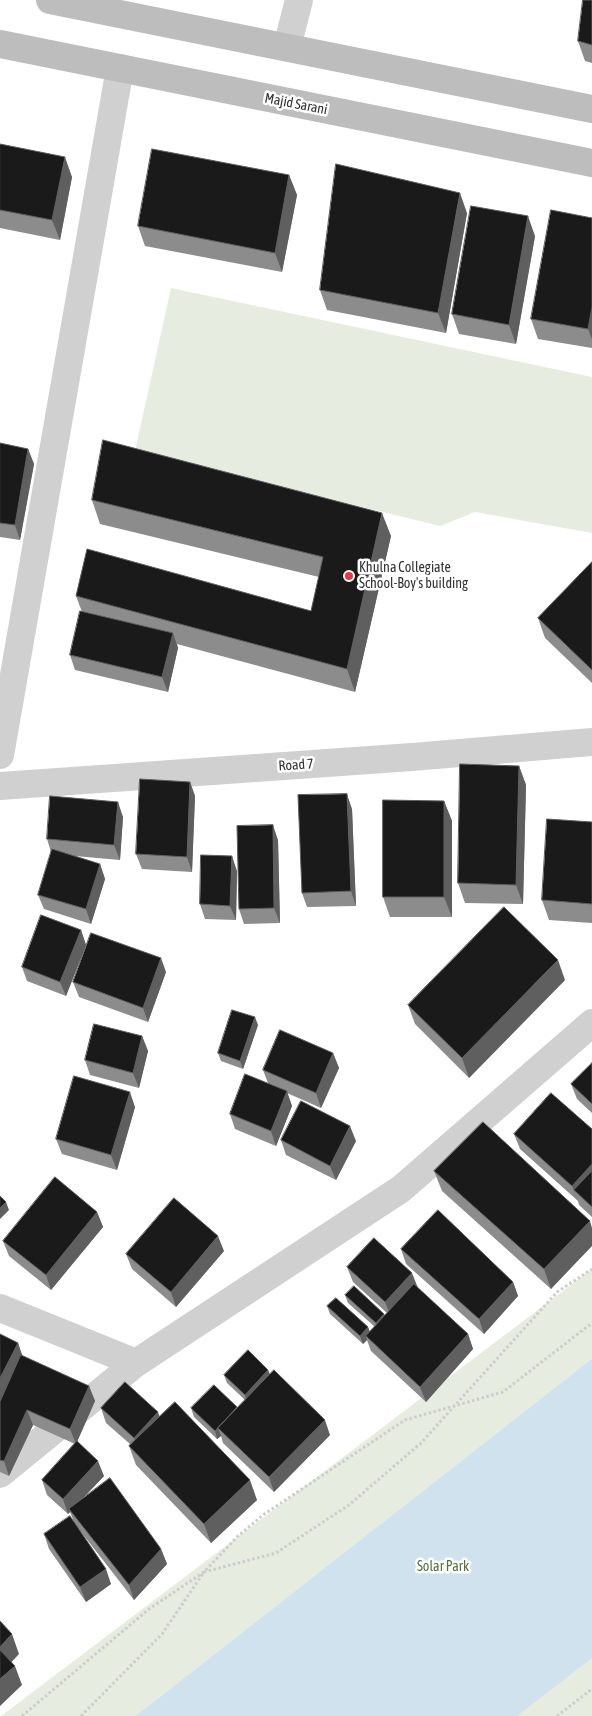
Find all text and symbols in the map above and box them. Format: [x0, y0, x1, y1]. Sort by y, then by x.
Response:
street label: Majid Sarani [263, 90, 329, 118]
place label: Khulna Collegiate School-Boy's building [359, 560, 468, 592]
marker: Khulna Collegiate School-Boy's building [343, 570, 355, 582]
street label: Road 7 [278, 755, 314, 775]
park label: Solar Park [417, 1559, 469, 1575]

